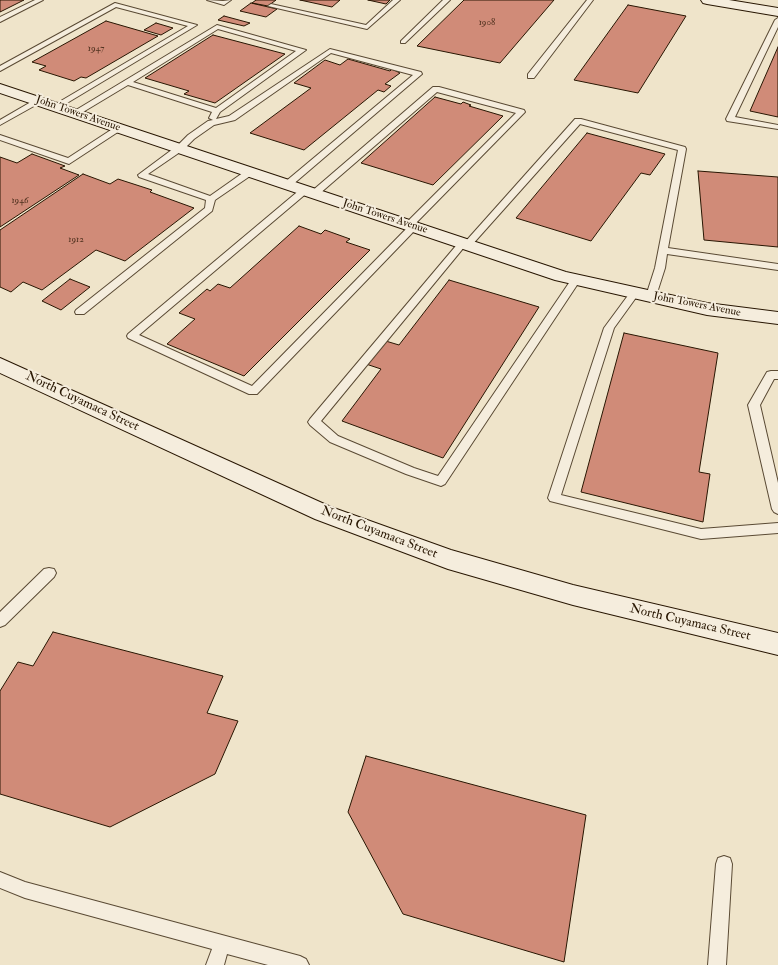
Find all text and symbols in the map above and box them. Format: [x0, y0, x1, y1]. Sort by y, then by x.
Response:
house number: 1908 [479, 18, 495, 28]
house number: 1947 [88, 44, 104, 54]
street label: John Towers Avenue [34, 93, 122, 135]
house number: 1946 [11, 196, 29, 206]
street label: John Towers Avenue [341, 197, 429, 237]
house number: 1912 [68, 235, 84, 245]
street label: John Towers Avenue [652, 290, 742, 320]
street label: North Cuyamaca Street [23, 369, 141, 435]
street label: North Cuyamaca Street [319, 504, 439, 562]
street label: North Cuyamaca Street [628, 602, 752, 644]

